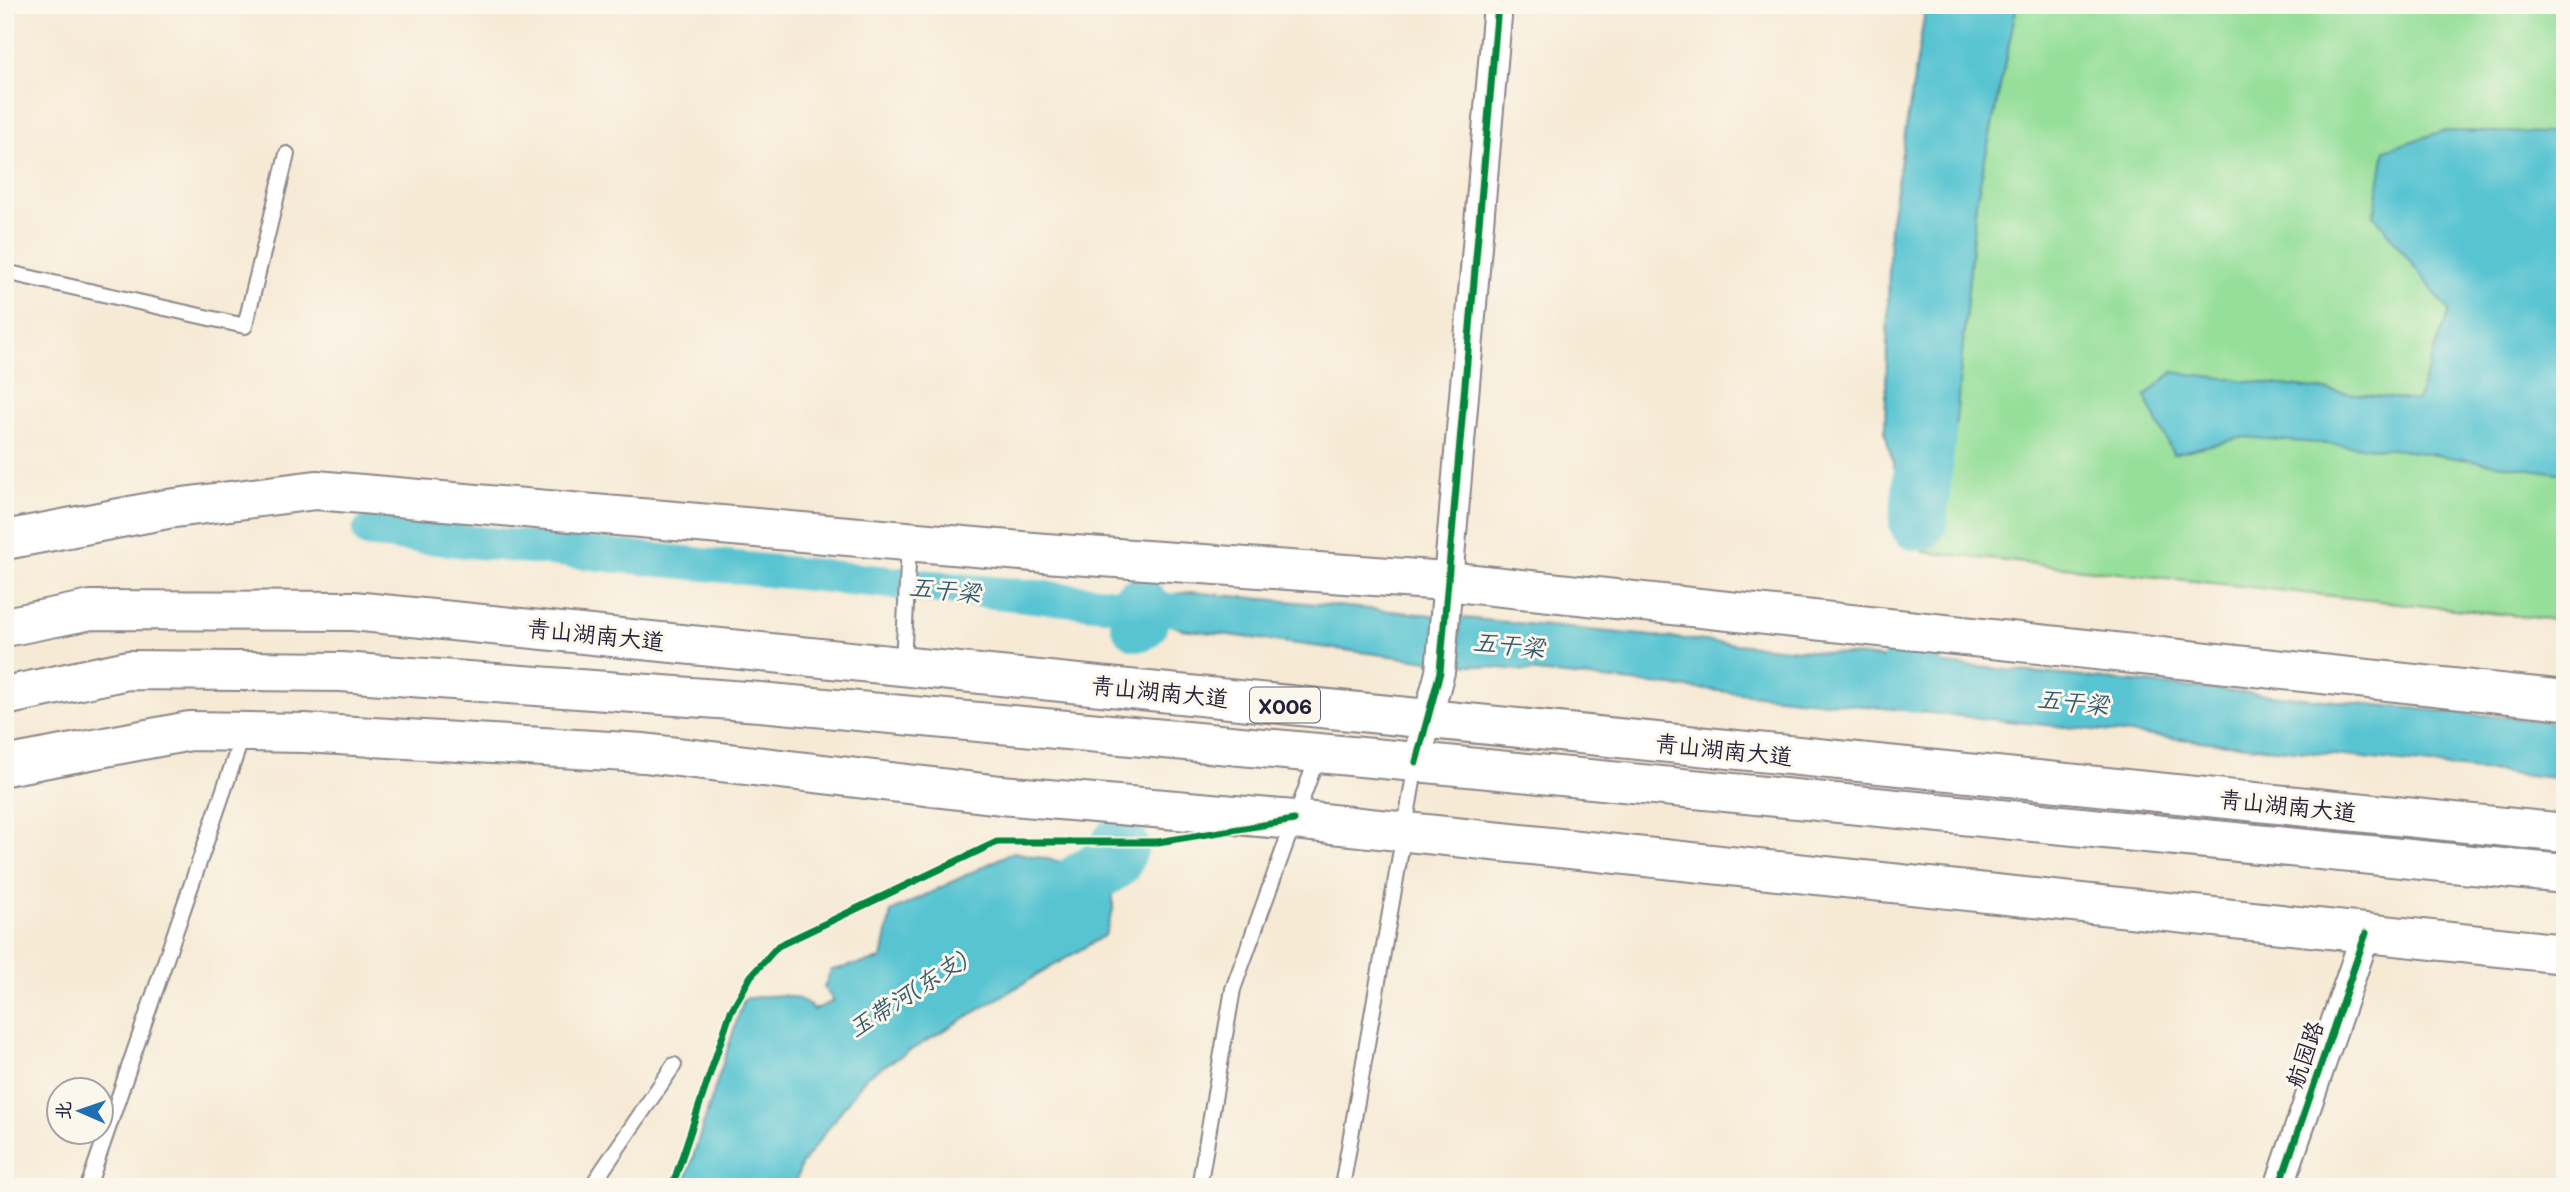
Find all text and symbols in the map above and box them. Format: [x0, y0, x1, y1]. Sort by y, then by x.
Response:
water label: 五干梁 [908, 570, 984, 608]
street label: 青山湖南大道 [526, 612, 666, 656]
water label: 五干梁 [1472, 625, 1548, 663]
street label: 青山湖南大道 [1090, 669, 1230, 713]
water label: 五干梁 [2036, 682, 2112, 720]
road number: X006 [1250, 688, 1320, 722]
street label: 青山湖南大道 [1654, 727, 1794, 771]
street label: 青山湖南大道 [2218, 783, 2358, 827]
water label: 玉带河(东支) [841, 943, 973, 1043]
street label: 航园路 [2279, 1016, 2329, 1092]
north arrow [46, 1076, 116, 1146]
text: 北 [50, 1100, 75, 1120]

